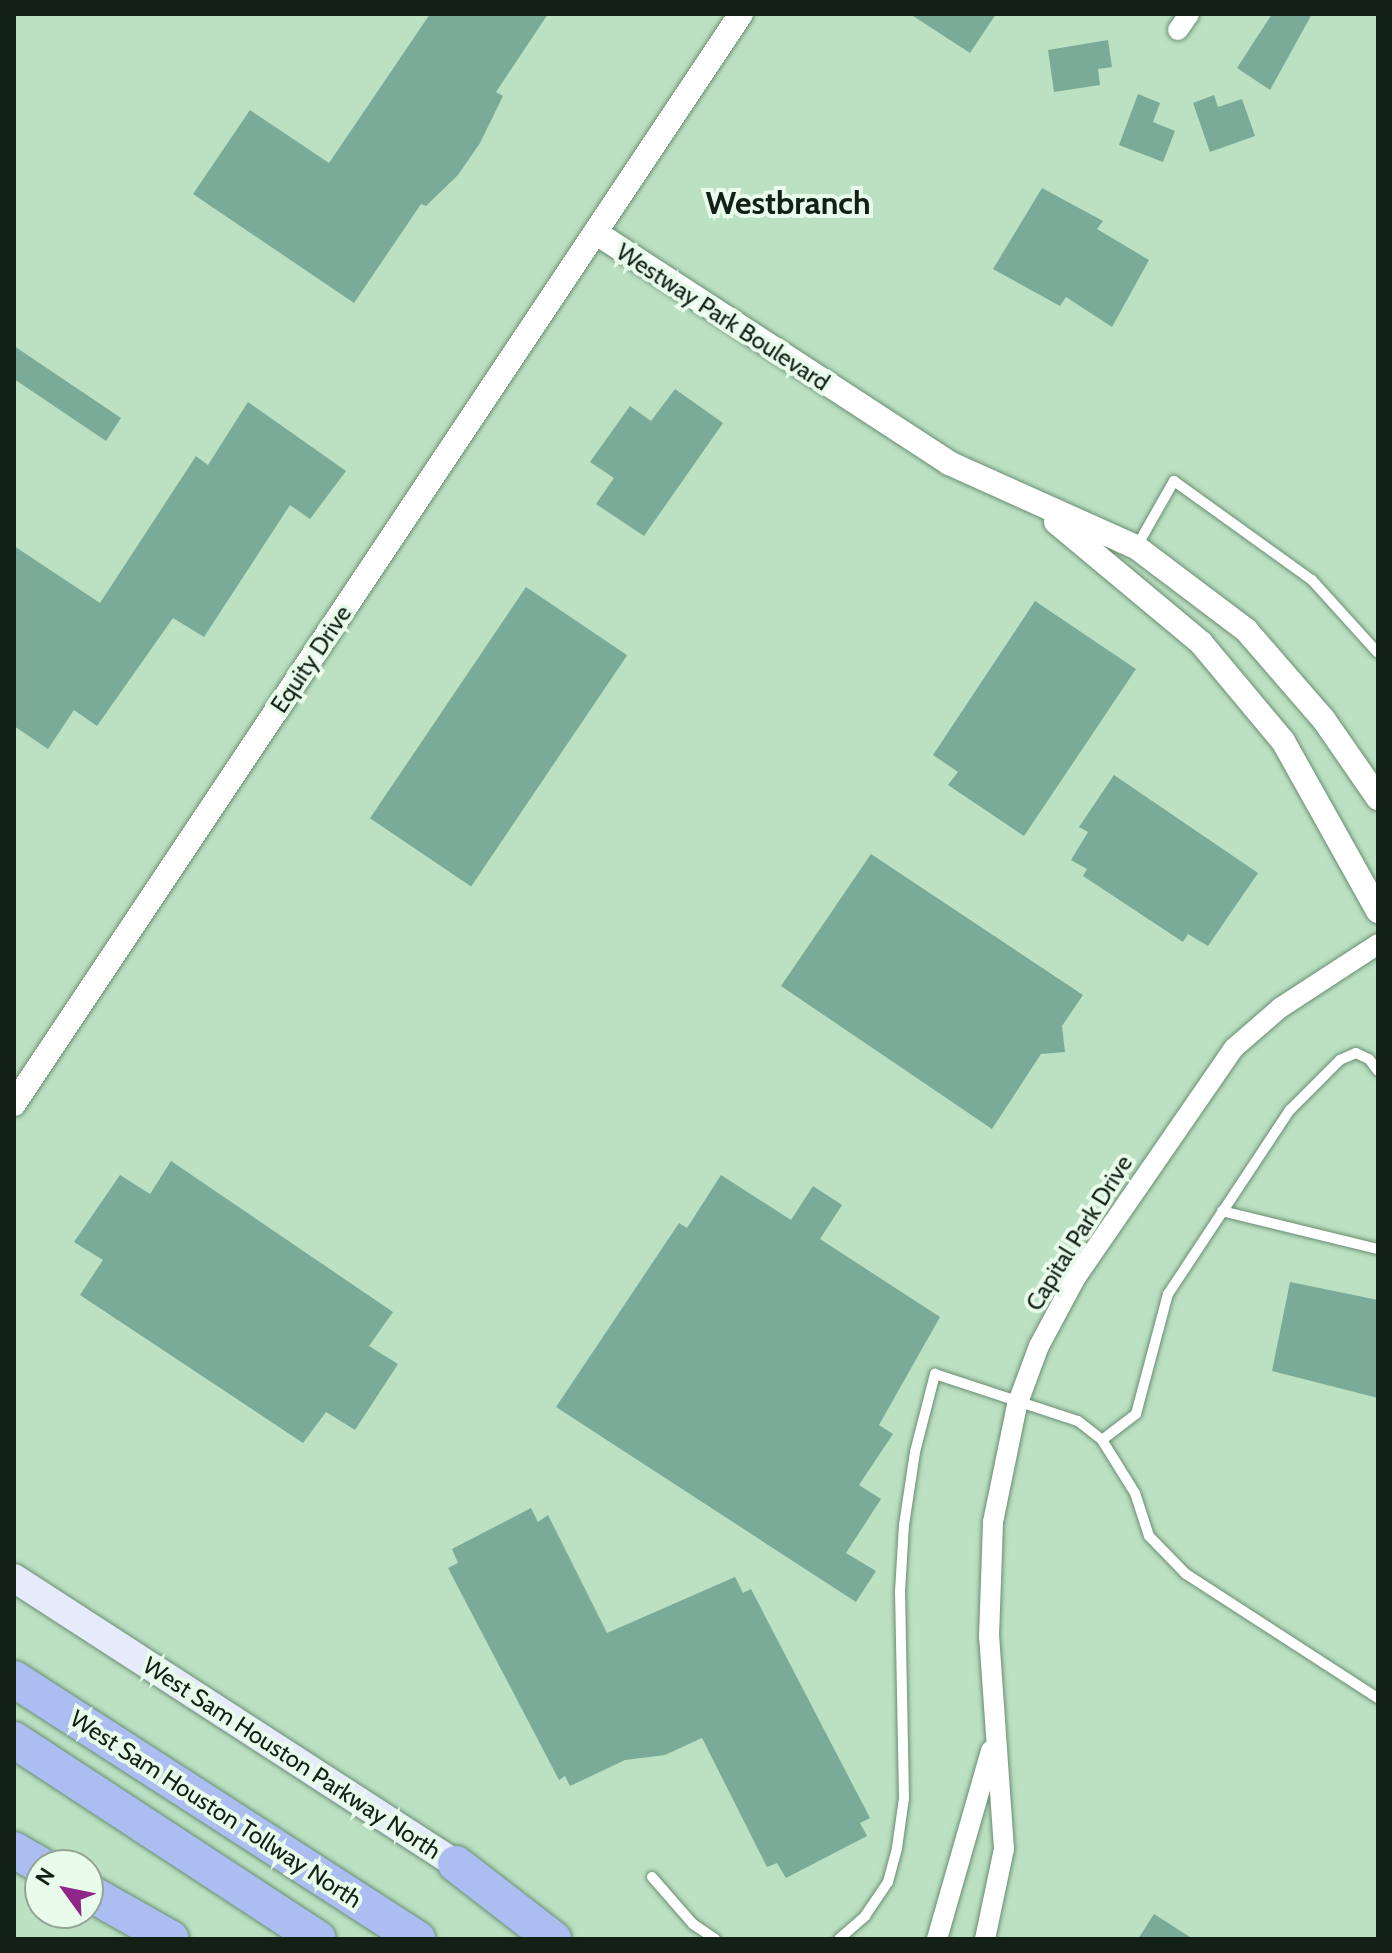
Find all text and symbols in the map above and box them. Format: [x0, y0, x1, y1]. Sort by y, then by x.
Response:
district label: Westbranch [705, 184, 871, 222]
street label: Westway Park Boulevard [611, 237, 835, 397]
street label: Equity Drive [265, 600, 357, 718]
street label: Capital Park Drive [1020, 1150, 1138, 1316]
street label: West Sam Houston Parkway North [138, 1651, 446, 1865]
street label: West Sam Houston Tollway North [65, 1704, 367, 1914]
north arrow [24, 1849, 104, 1929]
text: N [30, 1863, 61, 1891]

